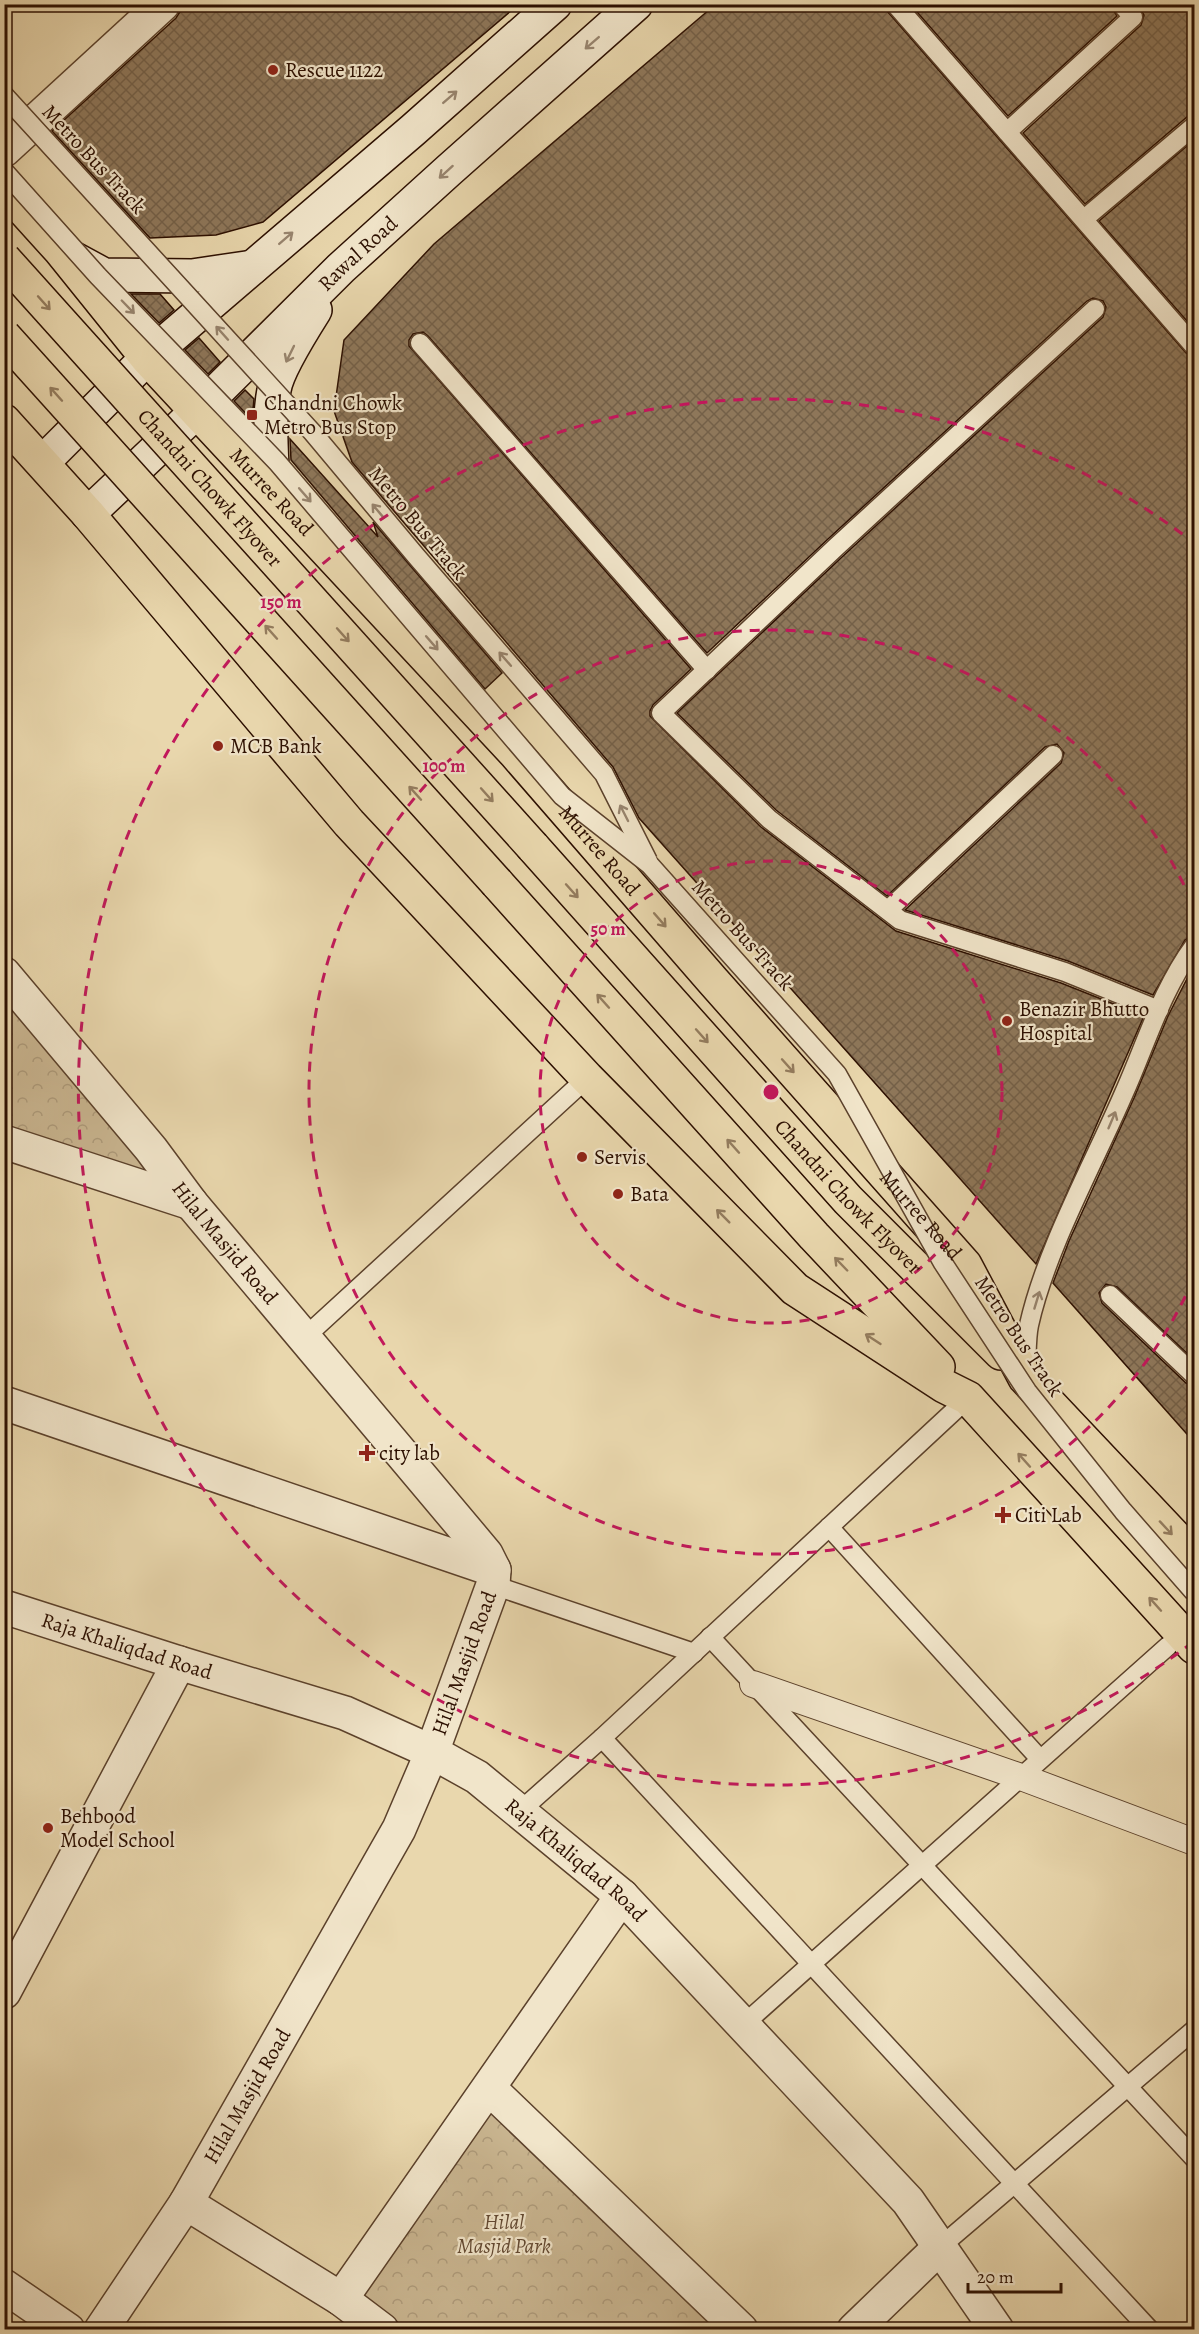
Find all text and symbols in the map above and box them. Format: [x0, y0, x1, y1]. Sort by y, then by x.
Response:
one-way arrow [585, 36, 600, 50]
place label: Rescue 1122 [285, 56, 383, 84]
marker: Rescue 1122 [266, 63, 280, 77]
one-way arrow [442, 90, 457, 104]
street label: Metro Bus Track [36, 98, 153, 220]
one-way arrow [439, 165, 454, 179]
street label: Rawal Road [312, 209, 404, 297]
one-way arrow [278, 231, 293, 245]
one-way arrow [37, 295, 51, 310]
one-way arrow [121, 300, 135, 315]
one-way arrow [215, 326, 229, 341]
one-way arrow [283, 345, 295, 363]
one-way arrow [49, 386, 63, 401]
place label: Chandni Chowk Metro Bus Stop [264, 389, 403, 441]
street label: Chandni Chowk Flyover [131, 403, 289, 573]
marker: Chandni Chowk Metro Bus Stop [245, 408, 259, 422]
street label: Murree Road [223, 441, 320, 543]
street label: Metro Bus Track [362, 460, 474, 586]
one-way arrow [298, 487, 312, 502]
one-way arrow [372, 503, 385, 519]
text: 150 m [260, 590, 302, 614]
one-way arrow [264, 625, 278, 640]
one-way arrow [336, 627, 350, 642]
one-way arrow [425, 635, 439, 650]
one-way arrow [498, 652, 512, 667]
place label: MCB Bank [230, 732, 322, 760]
marker: MCB Bank [211, 739, 225, 753]
text: 100 m [423, 754, 465, 778]
one-way arrow [408, 785, 422, 800]
one-way arrow [480, 788, 494, 803]
street label: Murree Road [552, 799, 647, 902]
one-way arrow [617, 804, 629, 822]
street label: Metro Bus Track [686, 873, 801, 997]
one-way arrow [565, 883, 579, 898]
one-way arrow [653, 912, 666, 928]
text: 50 m [591, 917, 625, 941]
one-way arrow [596, 994, 610, 1009]
place label: Benazir Bhutto Hospital [1019, 995, 1149, 1047]
marker: Benazir Bhutto Hospital [1000, 1014, 1014, 1028]
one-way arrow [695, 1028, 709, 1043]
one-way arrow [781, 1058, 795, 1073]
centre of rings [761, 1082, 781, 1102]
one-way arrow [1107, 1112, 1119, 1130]
street label: Chandni Chowk Flyover [768, 1113, 929, 1281]
one-way arrow [726, 1139, 740, 1154]
place label: Servis [594, 1143, 646, 1171]
marker: Servis [575, 1150, 589, 1164]
street label: Murree Road [873, 1164, 969, 1267]
street label: Hilal Masjid Road [166, 1176, 285, 1311]
place label: Bata [630, 1180, 669, 1208]
marker: Bata [611, 1187, 625, 1201]
one-way arrow [716, 1209, 731, 1224]
one-way arrow [834, 1257, 849, 1272]
street label: Metro Bus Track [968, 1270, 1070, 1403]
one-way arrow [1032, 1291, 1043, 1310]
one-way arrow [865, 1333, 882, 1345]
place label: city lab [379, 1439, 440, 1467]
marker: city lab [360, 1446, 374, 1460]
one-way arrow [1017, 1452, 1031, 1467]
place label: Citi Lab [1015, 1501, 1082, 1529]
marker: Citi Lab [996, 1508, 1010, 1522]
one-way arrow [1159, 1520, 1174, 1535]
street label: Hilal Masjid Road [425, 1586, 503, 1739]
one-way arrow [1148, 1597, 1162, 1612]
street label: Raja Khaliqdad Road [38, 1606, 216, 1686]
street label: Raja Khaliqdad Road [499, 1792, 654, 1928]
place label: Behbood Model School [60, 1802, 175, 1854]
marker: Behbood Model School [41, 1821, 55, 1835]
street label: Hilal Masjid Road [197, 2023, 297, 2169]
park label: Hilal Masjid Park [457, 2208, 551, 2260]
scale bar [968, 2256, 1061, 2294]
text: 20 m [977, 2265, 1014, 2289]

